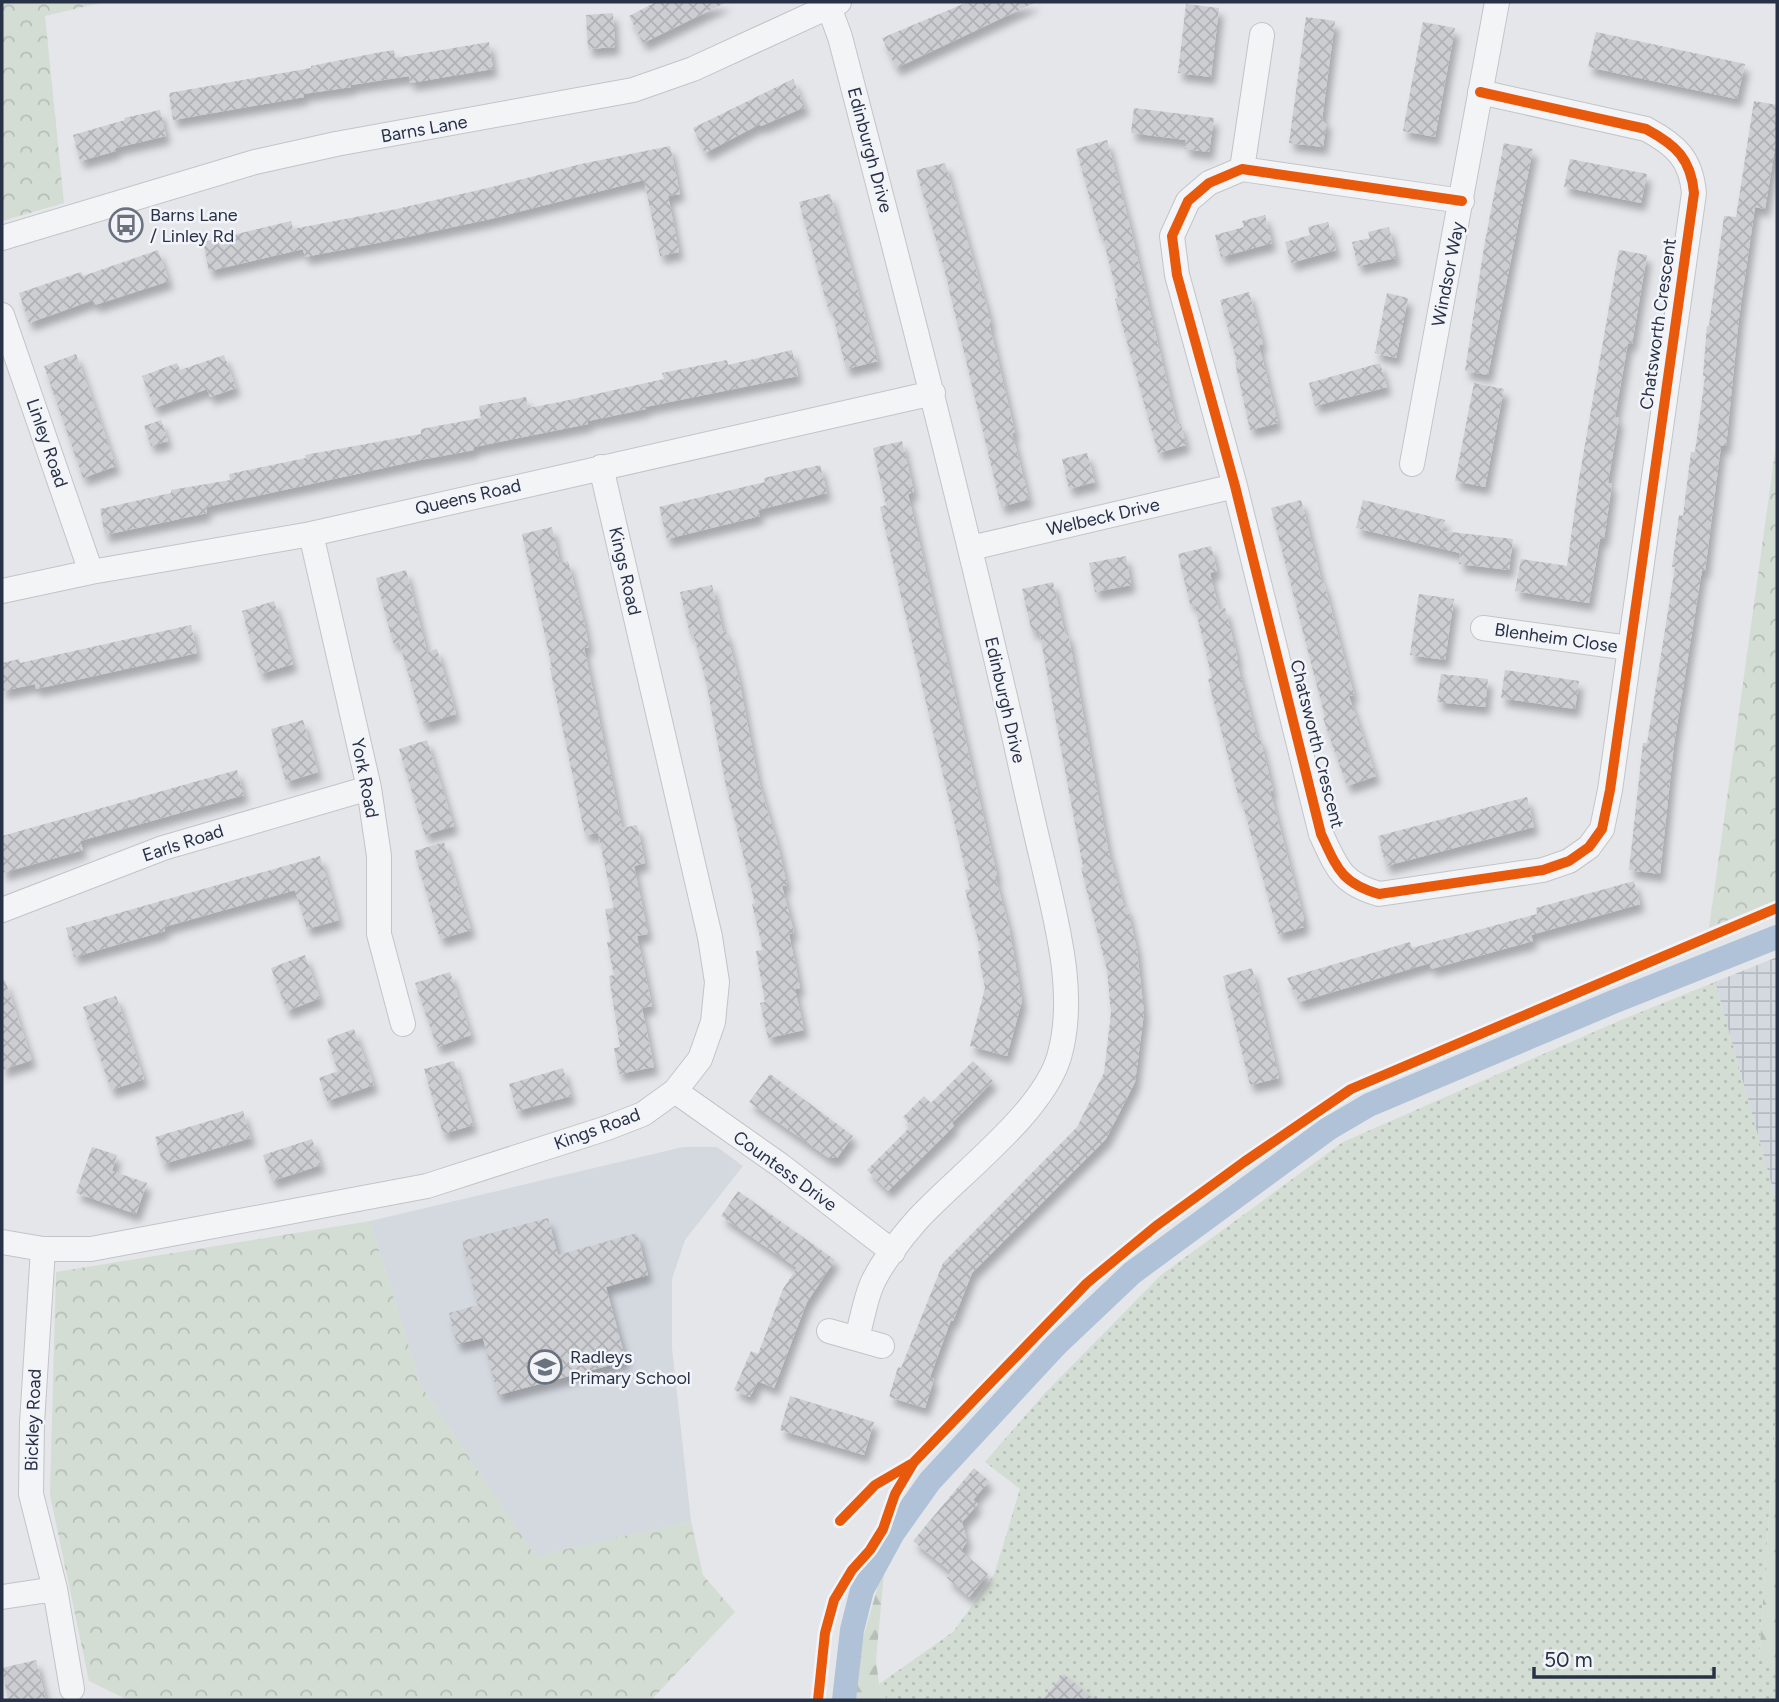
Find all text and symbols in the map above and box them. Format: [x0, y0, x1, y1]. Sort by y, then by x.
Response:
street label: Edinburgh Drive [843, 85, 897, 215]
street label: Barns Lane [379, 111, 469, 147]
place label: Barns Lane / Linley Rd [150, 204, 238, 247]
bus stop icon: Barns Lane / Linley Rd [107, 206, 145, 244]
street label: Windsor Way [1427, 219, 1469, 328]
street label: Chatsworth Crescent [1635, 237, 1681, 411]
street label: Linley Road [22, 396, 72, 490]
street label: Queens Road [413, 474, 523, 520]
street label: Welbeck Drive [1044, 493, 1162, 541]
street label: Kings Road [604, 525, 646, 617]
street label: Blenheim Close [1493, 618, 1619, 658]
street label: Edinburgh Drive [980, 635, 1030, 765]
street label: Chatsworth Crescent [1285, 657, 1349, 831]
street label: York Road [346, 736, 384, 820]
street label: Earls Road [140, 820, 226, 866]
street label: Kings Road [551, 1103, 643, 1155]
street label: Countess Drive [729, 1126, 841, 1216]
place label: Radleys Primary School [570, 1346, 691, 1389]
school or university icon: Radleys Primary School [526, 1348, 564, 1386]
street label: Bickley Road [20, 1368, 46, 1472]
scale bar [1534, 1636, 1714, 1680]
text: 50 m [1544, 1647, 1593, 1672]

